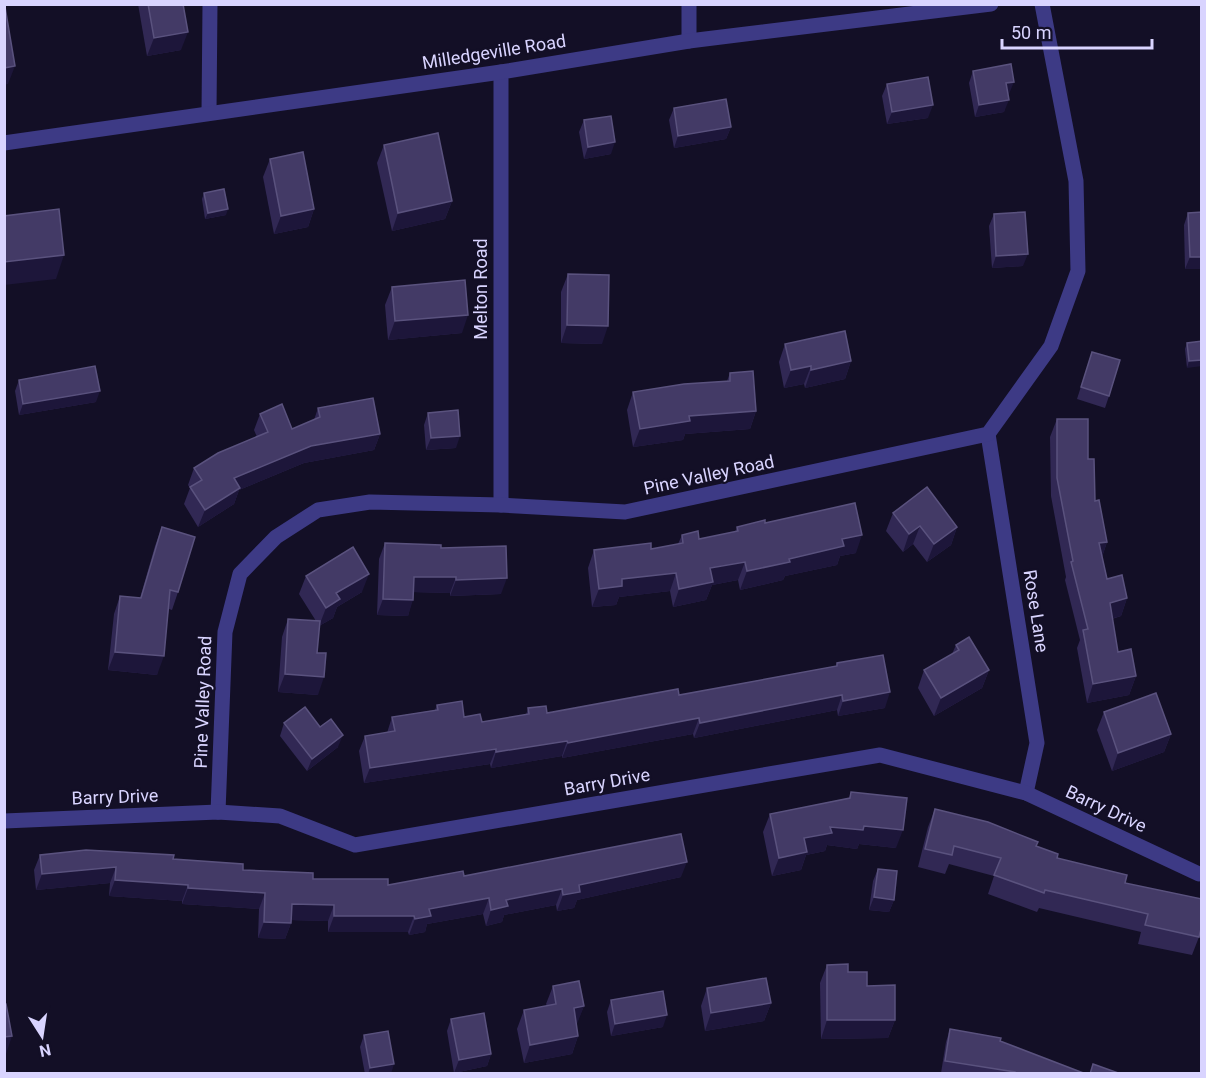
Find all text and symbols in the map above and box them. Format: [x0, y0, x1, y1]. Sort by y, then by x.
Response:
scale bar [1002, 12, 1152, 50]
text: 50 m [1011, 22, 1051, 43]
street label: Milledgeville Road [421, 30, 567, 73]
street label: Melton Road [470, 238, 491, 340]
street label: Pine Valley Road [642, 450, 776, 499]
street label: Rose Lane [1020, 568, 1053, 654]
street label: Pine Valley Road [190, 635, 215, 769]
street label: Barry Drive [562, 764, 651, 799]
street label: Barry Drive [1062, 781, 1150, 836]
street label: Barry Drive [71, 784, 159, 809]
north arrow [12, 1006, 72, 1066]
text: N [38, 1040, 53, 1061]

